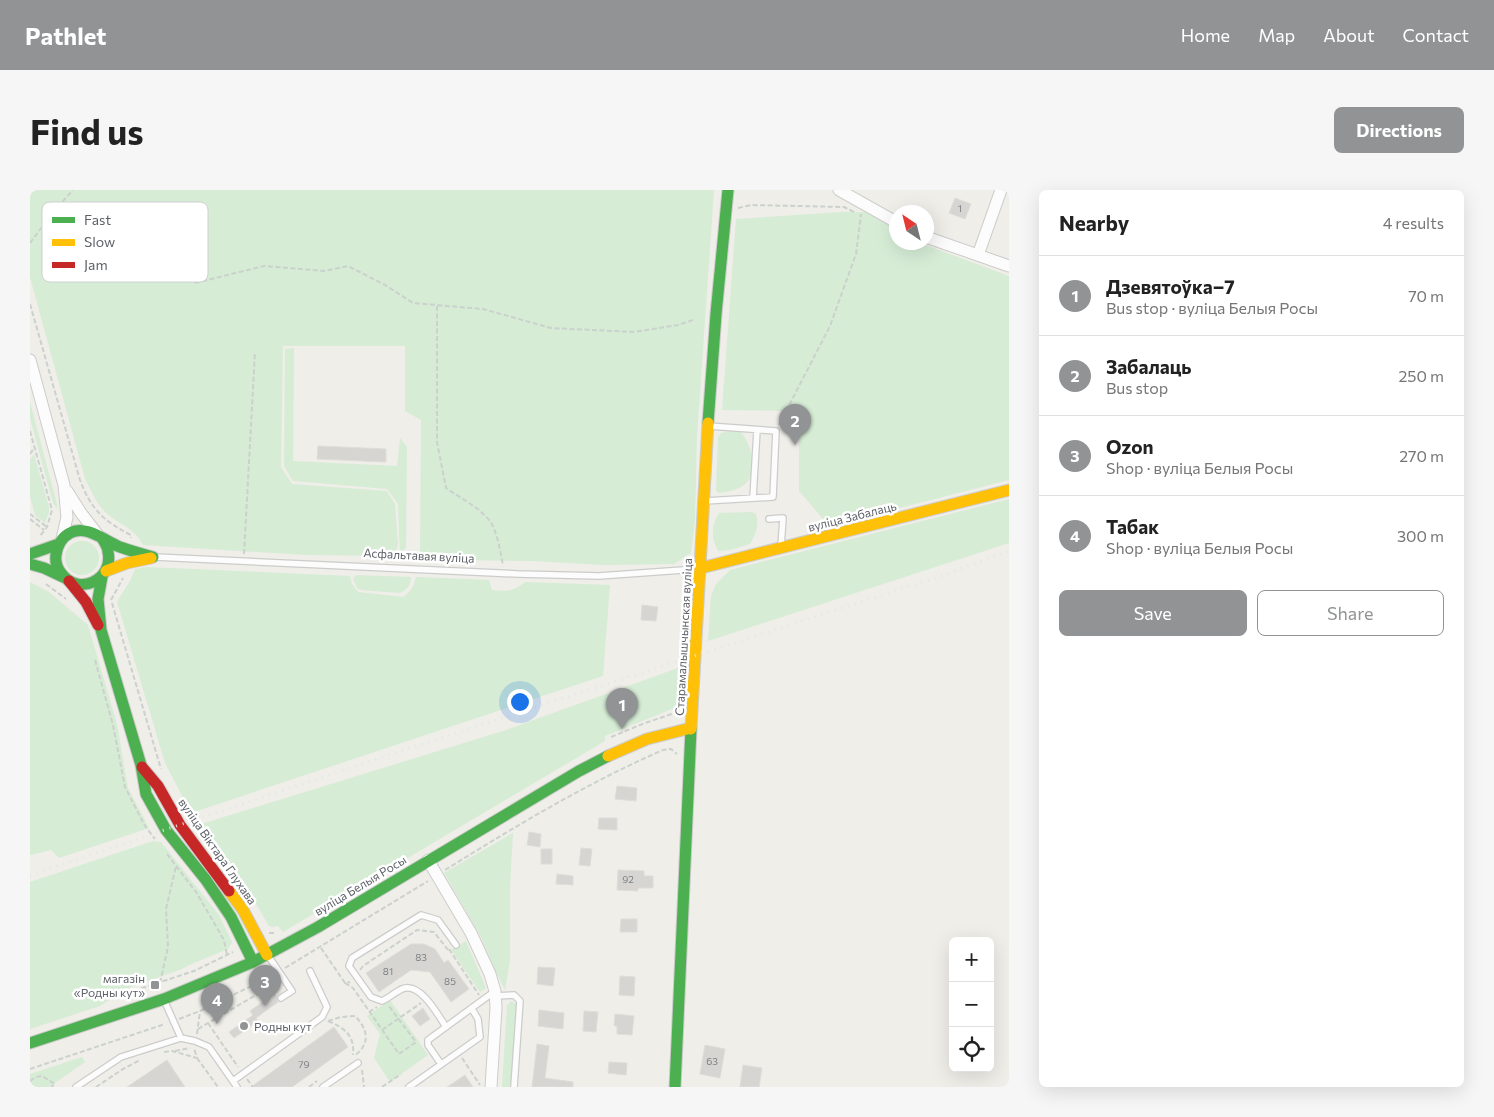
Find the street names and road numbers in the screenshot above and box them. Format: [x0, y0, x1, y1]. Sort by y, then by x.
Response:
street label: вуліца Забалаць [806, 498, 898, 534]
street label: Асфальтавая вуліца [363, 545, 475, 565]
street label: Старамалышчынская вуліца [672, 558, 694, 716]
street label: вуліца Віктара Глухава [176, 795, 260, 907]
street label: вуліца Белыя Росы [311, 852, 409, 918]

